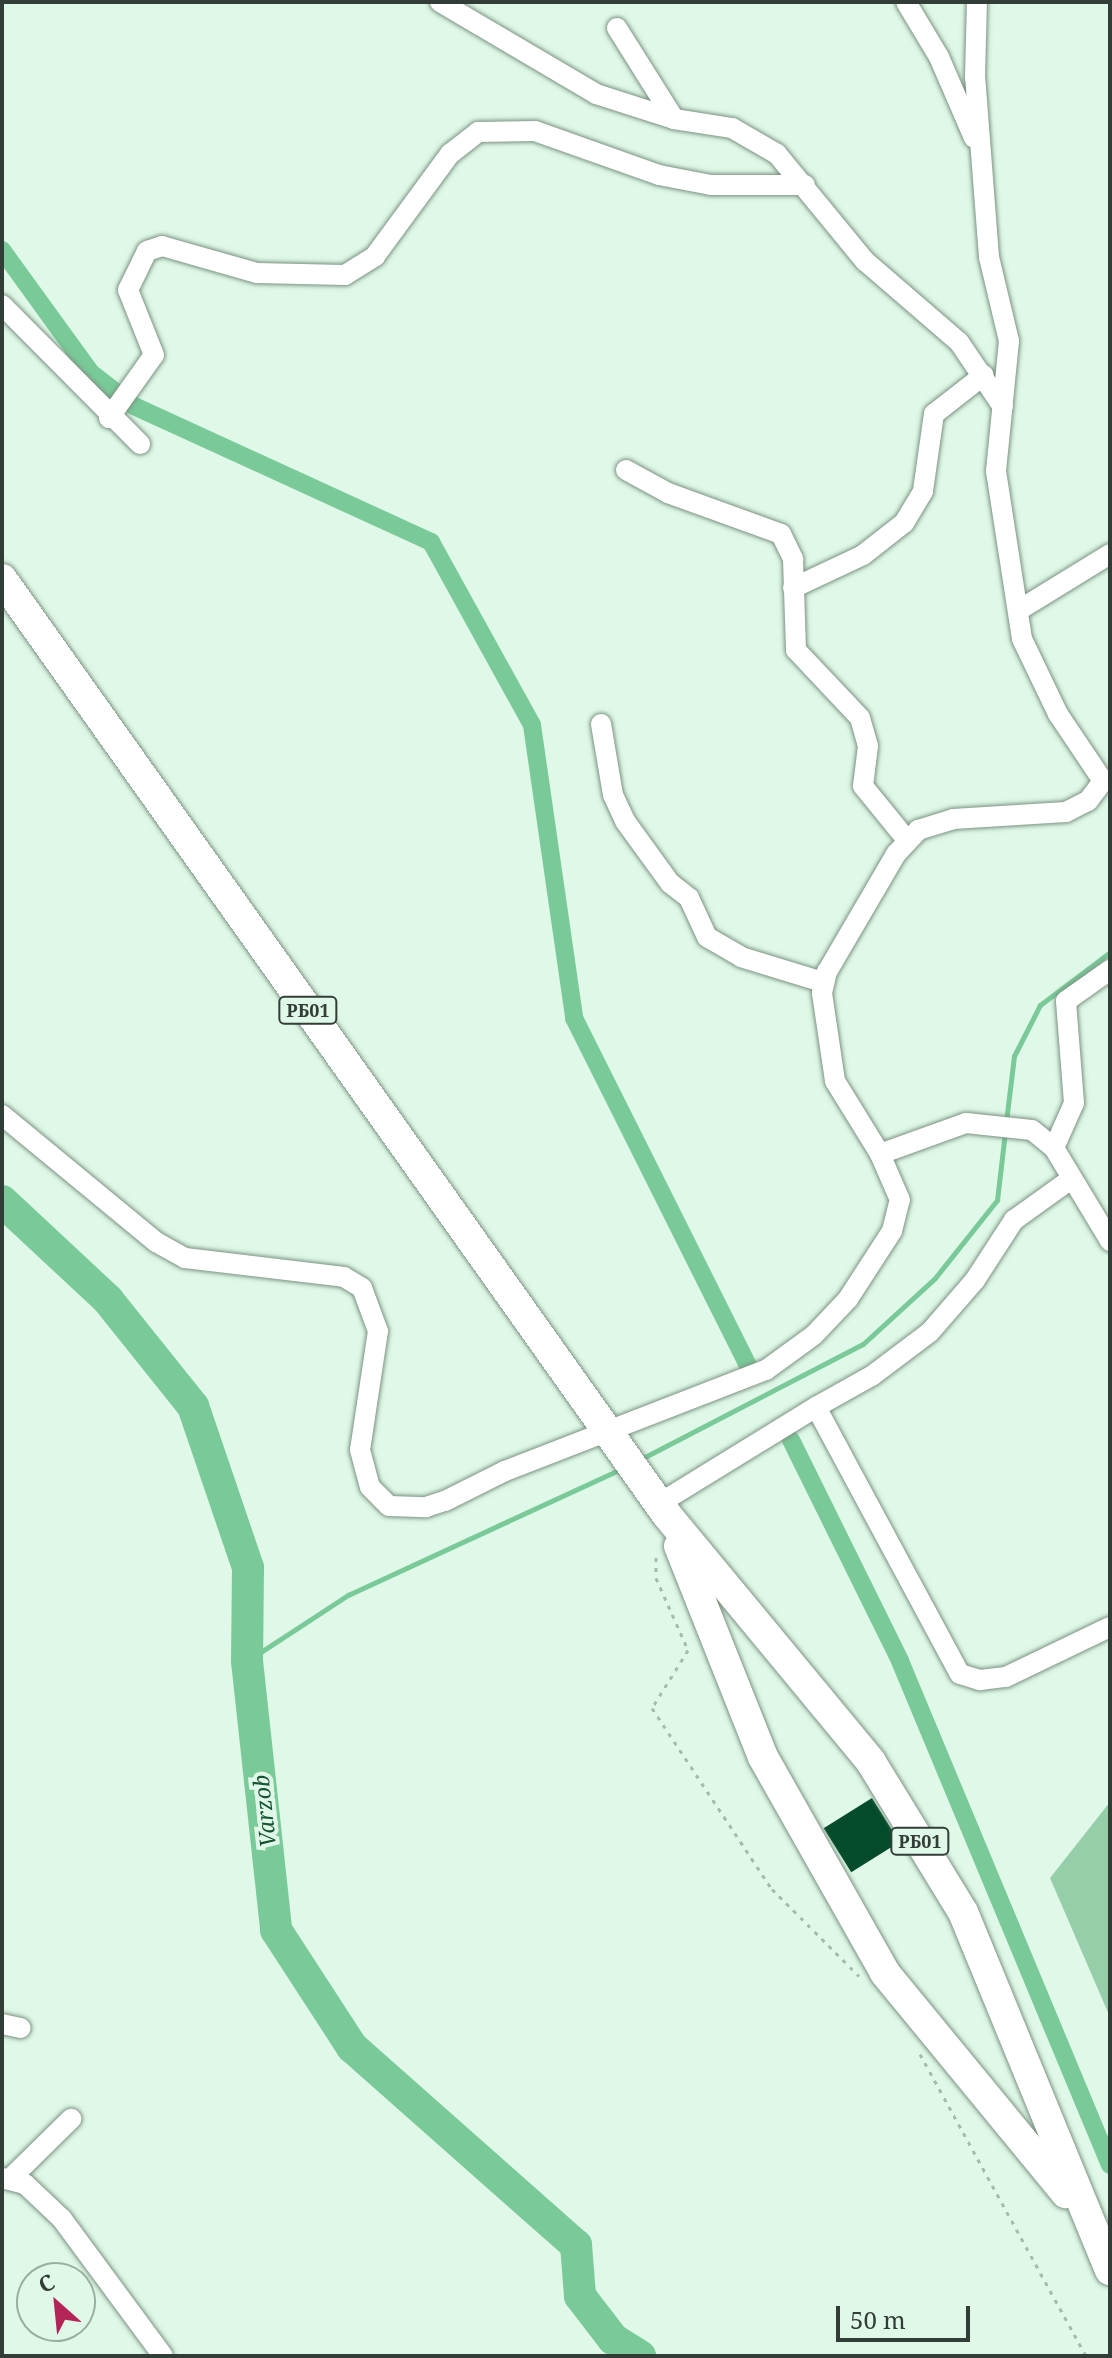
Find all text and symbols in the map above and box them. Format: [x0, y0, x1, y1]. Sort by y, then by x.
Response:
road number: РБ01 [278, 996, 338, 1024]
water label: Varzob [247, 1773, 281, 1849]
road number: РБ01 [890, 1827, 950, 1855]
north arrow [16, 2262, 96, 2342]
text: С [33, 2266, 59, 2299]
scale bar [840, 2290, 974, 2340]
text: 50 m [850, 2303, 906, 2336]

